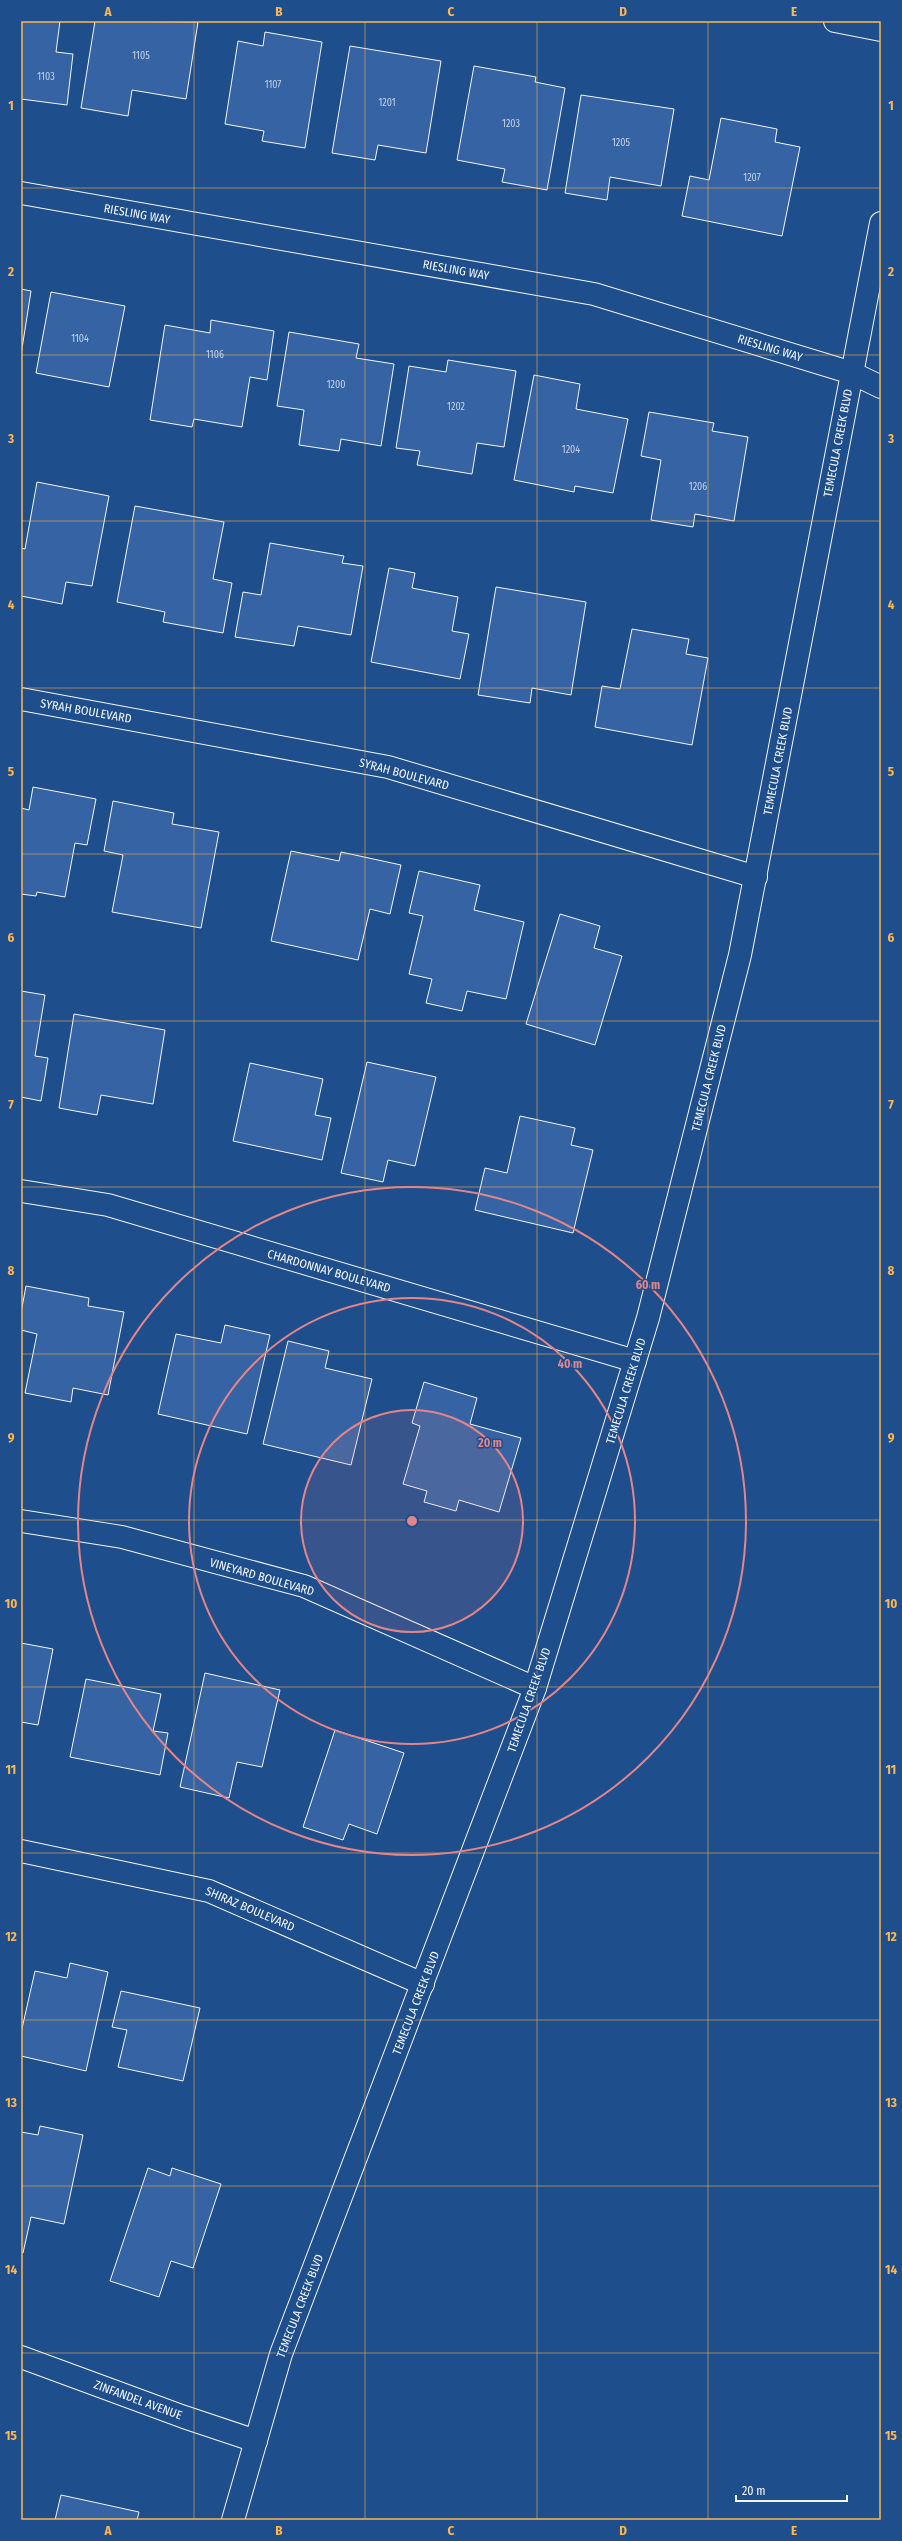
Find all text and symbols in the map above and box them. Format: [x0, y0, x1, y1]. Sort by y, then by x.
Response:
text: A [103, 4, 112, 19]
text: B [275, 4, 283, 19]
text: C [448, 4, 455, 19]
text: D [619, 4, 627, 19]
text: E [791, 4, 797, 19]
house number: 1105 [132, 50, 150, 62]
house number: 1103 [37, 71, 55, 83]
house number: 1107 [265, 79, 281, 91]
house number: 1201 [378, 97, 396, 109]
text: 1 [8, 98, 14, 113]
text: 1 [888, 98, 894, 113]
house number: 1203 [502, 118, 520, 130]
house number: 1205 [612, 137, 630, 149]
house number: 1207 [743, 172, 761, 184]
street label: RIESLING WAY [103, 201, 171, 227]
street label: RIESLING WAY [422, 257, 490, 283]
text: 2 [7, 264, 14, 279]
text: 2 [887, 264, 894, 279]
street label: RIESLING WAY [736, 331, 804, 365]
house number: 1104 [71, 333, 89, 345]
house number: 1106 [206, 349, 224, 361]
house number: 1200 [327, 379, 345, 391]
street label: TEMECULA CREEK BLVD [821, 388, 855, 498]
house number: 1202 [447, 401, 465, 413]
text: 3 [7, 431, 14, 446]
text: 3 [887, 431, 894, 446]
house number: 1204 [562, 444, 580, 456]
house number: 1206 [689, 481, 707, 493]
text: 4 [8, 597, 15, 612]
text: 4 [888, 597, 895, 612]
street label: SYRAH BOULEVARD [39, 696, 133, 726]
street label: TEMECULA CREEK BLVD [761, 706, 795, 816]
street label: SYRAH BOULEVARD [358, 755, 451, 793]
text: 5 [8, 764, 14, 779]
text: 5 [888, 764, 894, 779]
text: 6 [8, 930, 15, 945]
text: 6 [888, 930, 895, 945]
street label: TEMECULA CREEK BLVD [689, 1023, 729, 1133]
text: 7 [8, 1097, 14, 1112]
text: 7 [888, 1097, 894, 1112]
street label: CHARDONNAY BOULEVARD [266, 1247, 392, 1295]
text: 8 [8, 1263, 15, 1278]
text: 8 [888, 1263, 895, 1278]
text: 60 m [636, 1278, 660, 1292]
street label: TEMECULA CREEK BLVD [603, 1336, 649, 1446]
text: 40 m [558, 1357, 582, 1371]
text: 9 [8, 1430, 15, 1445]
text: 9 [888, 1430, 895, 1445]
text: 20 m [477, 1436, 502, 1450]
centre of rings [405, 1514, 419, 1528]
street label: VINEYARD BOULEVARD [208, 1555, 316, 1599]
text: 10 [5, 1596, 17, 1611]
text: 10 [885, 1596, 897, 1611]
street label: TEMECULA CREEK BLVD [504, 1646, 554, 1754]
text: 11 [6, 1762, 16, 1777]
text: 11 [886, 1762, 896, 1777]
street label: SHIRAZ BOULEVARD [203, 1884, 297, 1934]
text: 12 [5, 1929, 17, 1944]
text: 12 [885, 1929, 897, 1944]
street label: TEMECULA CREEK BLVD [390, 1949, 442, 2057]
text: 13 [5, 2095, 17, 2110]
text: 13 [885, 2095, 897, 2110]
street label: TEMECULA CREEK BLVD [274, 2252, 326, 2360]
text: 14 [5, 2262, 17, 2277]
text: 14 [885, 2262, 897, 2277]
street label: ZINFANDEL AVENUE [92, 2378, 184, 2423]
text: 15 [5, 2428, 17, 2443]
text: 15 [885, 2428, 897, 2443]
scale bar [736, 2477, 847, 2503]
text: 20 m [742, 2484, 766, 2498]
text: A [103, 2523, 112, 2538]
text: B [275, 2523, 283, 2538]
text: C [448, 2523, 455, 2538]
text: D [619, 2523, 627, 2538]
text: E [791, 2523, 797, 2538]

